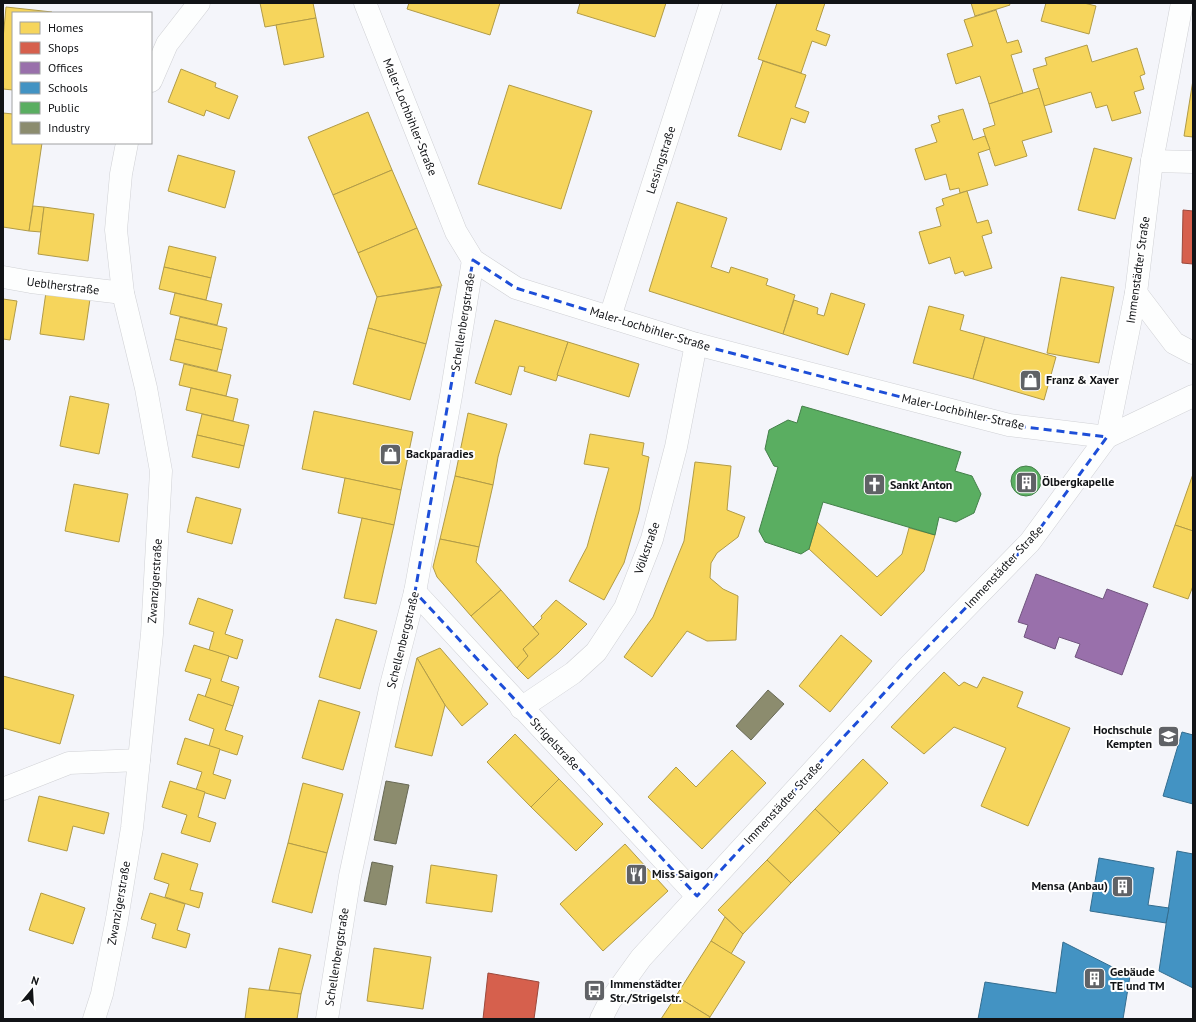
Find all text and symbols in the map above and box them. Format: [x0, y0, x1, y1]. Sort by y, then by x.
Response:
legend [12, 12, 152, 144]
text: Homes [48, 20, 83, 35]
text: Shops [48, 40, 79, 55]
street label: Maler-Lochbihler-Straße [380, 56, 441, 178]
text: Offices [48, 60, 83, 75]
text: Schools [48, 80, 88, 95]
text: Public [48, 100, 80, 115]
text: Industry [48, 120, 90, 135]
street label: Lessingstraße [643, 124, 679, 196]
street label: Immenstädter Straße [1123, 215, 1152, 325]
street label: Schellenbergstraße [447, 272, 478, 372]
street label: Ueblherstraße [26, 274, 100, 297]
street label: Maler-Lochbihler-Straße [588, 303, 712, 354]
shop icon: Franz & Xaver [1018, 367, 1044, 393]
place label: Franz & Xaver [1046, 372, 1119, 387]
street label: Maler-Lochbihler-Straße [900, 390, 1026, 433]
shop icon: Backparadies [378, 441, 404, 467]
place label: Backparadies [406, 446, 474, 461]
building icon: Ölbergkapelle [1013, 469, 1039, 495]
church icon: Sankt Anton [862, 472, 888, 498]
place label: Ölbergkapelle [1042, 474, 1114, 489]
place label: Sankt Anton [890, 477, 952, 492]
street label: Völkstraße [630, 520, 662, 577]
street label: Immenstädter Straße [961, 522, 1046, 611]
street label: Zwanzigerstraße [144, 538, 165, 624]
street label: Schellenbergstraße [383, 590, 422, 690]
street label: Strigelstraße [527, 714, 583, 773]
place label: Hochschule Kempten [1093, 722, 1152, 751]
school or university icon: Hochschule Kempten [1155, 724, 1181, 750]
street label: Immenstädter Straße [740, 758, 825, 847]
street label: Zwanzigerstraße [104, 860, 133, 946]
restaurant icon: Miss Saigon [624, 861, 650, 887]
place label: Miss Saigon [652, 866, 713, 881]
building icon: Mensa (Anbau) [1110, 873, 1136, 899]
place label: Mensa (Anbau) [1031, 878, 1108, 893]
street label: Schellenbergstraße [321, 907, 352, 1007]
place label: Gebäude TE und TM [1110, 964, 1165, 993]
building icon: Gebäude TE und TM [1081, 966, 1107, 992]
north arrow [12, 970, 52, 1010]
text: N [29, 973, 41, 988]
place label: Immenstädter Str./Strigelstr. [610, 976, 682, 1005]
bus stop icon: Immenstädter Str./Strigelstr. [581, 978, 607, 1004]

